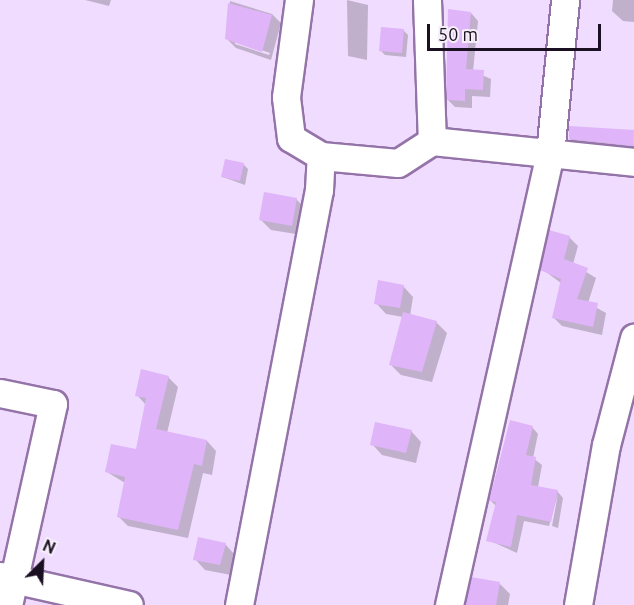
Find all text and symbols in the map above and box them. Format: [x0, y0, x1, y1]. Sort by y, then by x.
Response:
scale bar [430, 12, 604, 50]
text: 50 m [438, 24, 478, 44]
north arrow [12, 533, 72, 593]
text: N [40, 536, 58, 557]

